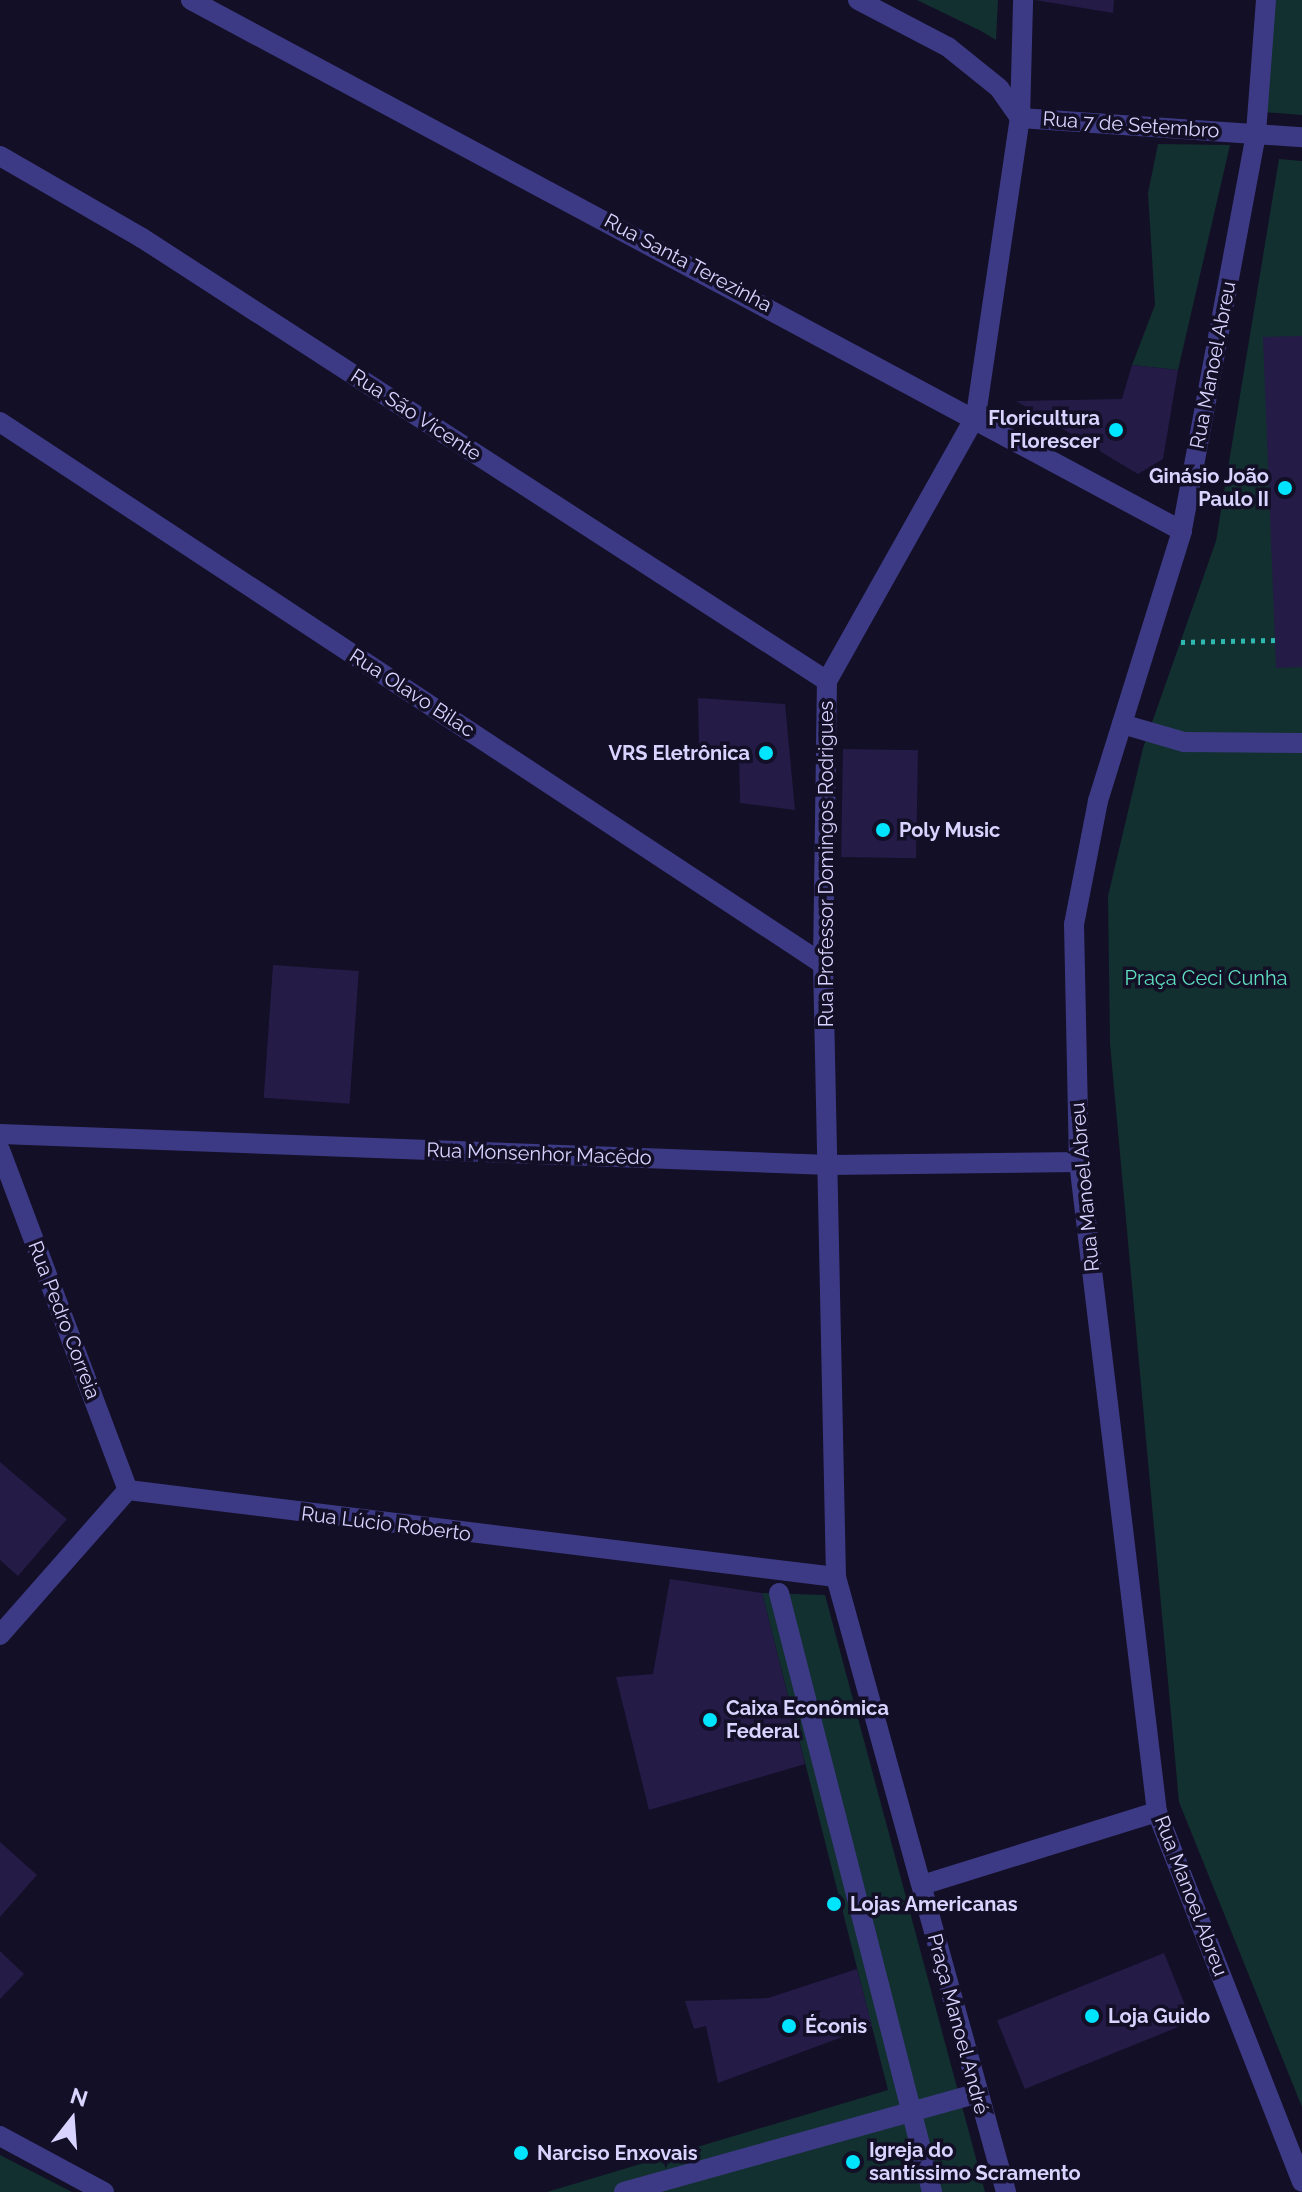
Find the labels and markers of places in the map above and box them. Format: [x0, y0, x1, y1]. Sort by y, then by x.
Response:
place label: Floricultura Florescer [988, 406, 1100, 453]
marker: Floricultura Florescer [1107, 421, 1125, 439]
place label: Ginásio João Paulo II [1149, 464, 1269, 511]
marker: Ginásio João Paulo II [1276, 479, 1294, 497]
place label: VRS Eletrônica [609, 741, 750, 765]
marker: VRS Eletrônica [757, 744, 775, 762]
place label: Poly Music [899, 818, 1001, 842]
marker: Poly Music [874, 821, 892, 839]
place label: Caixa Econômica Federal [726, 1696, 889, 1743]
marker: Caixa Econômica Federal [701, 1711, 719, 1729]
place label: Lojas Americanas [850, 1892, 1018, 1916]
marker: Lojas Americanas [825, 1895, 843, 1913]
place label: Loja Guido [1108, 2004, 1210, 2028]
marker: Loja Guido [1083, 2007, 1101, 2025]
place label: Éconis [805, 2014, 867, 2038]
marker: Éconis [780, 2017, 798, 2035]
place label: Igreja do santíssimo Scramento [869, 2138, 1081, 2185]
place label: Narciso Enxovais [537, 2141, 698, 2165]
marker: Narciso Enxovais [512, 2144, 530, 2162]
marker: Igreja do santíssimo Scramento [844, 2153, 862, 2171]

